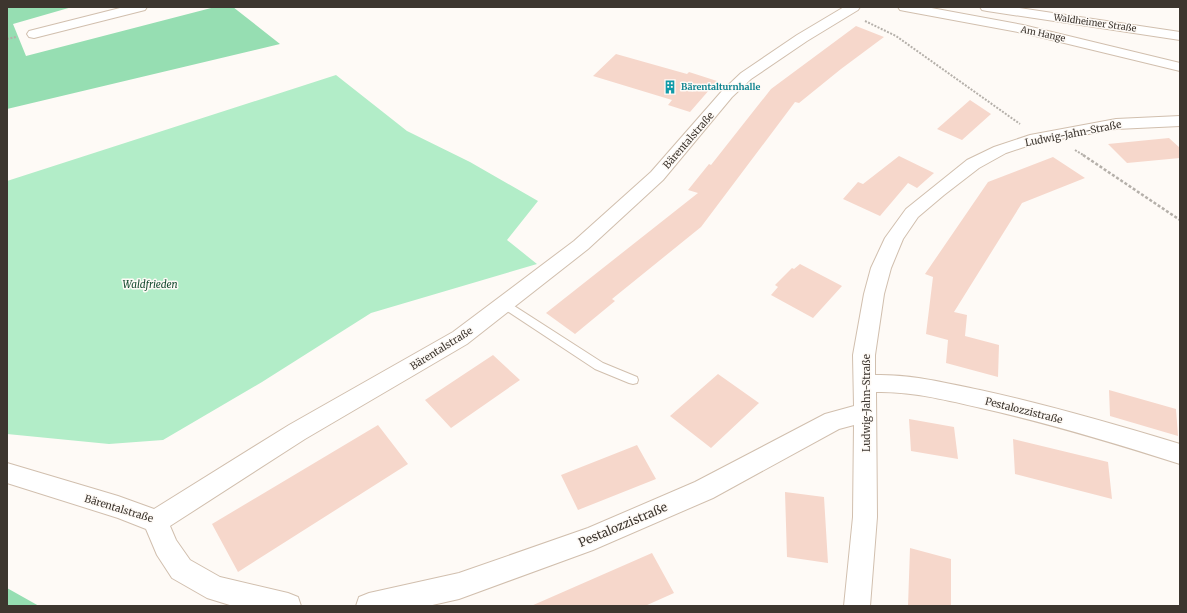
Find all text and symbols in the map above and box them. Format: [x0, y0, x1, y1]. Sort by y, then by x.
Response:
street label: Waldheimer Straße [1052, 11, 1137, 34]
street label: Am Hange [1019, 23, 1067, 44]
building icon: Bärentalturnhalle [662, 79, 678, 95]
place label: Bärentalturnhalle [681, 81, 760, 92]
street label: Bärentalstraße [660, 109, 717, 171]
street label: Ludwig-Jahn-Straße [1024, 118, 1122, 149]
park label: Waldfrieden [122, 278, 178, 291]
street label: Bärentalstraße [408, 324, 475, 373]
street label: Ludwig-Jahn-Straße [860, 354, 873, 452]
street label: Pestalozzistraße [984, 395, 1064, 426]
street label: Bärentalstraße [83, 492, 155, 525]
street label: Pestalozzistraße [576, 499, 670, 550]

